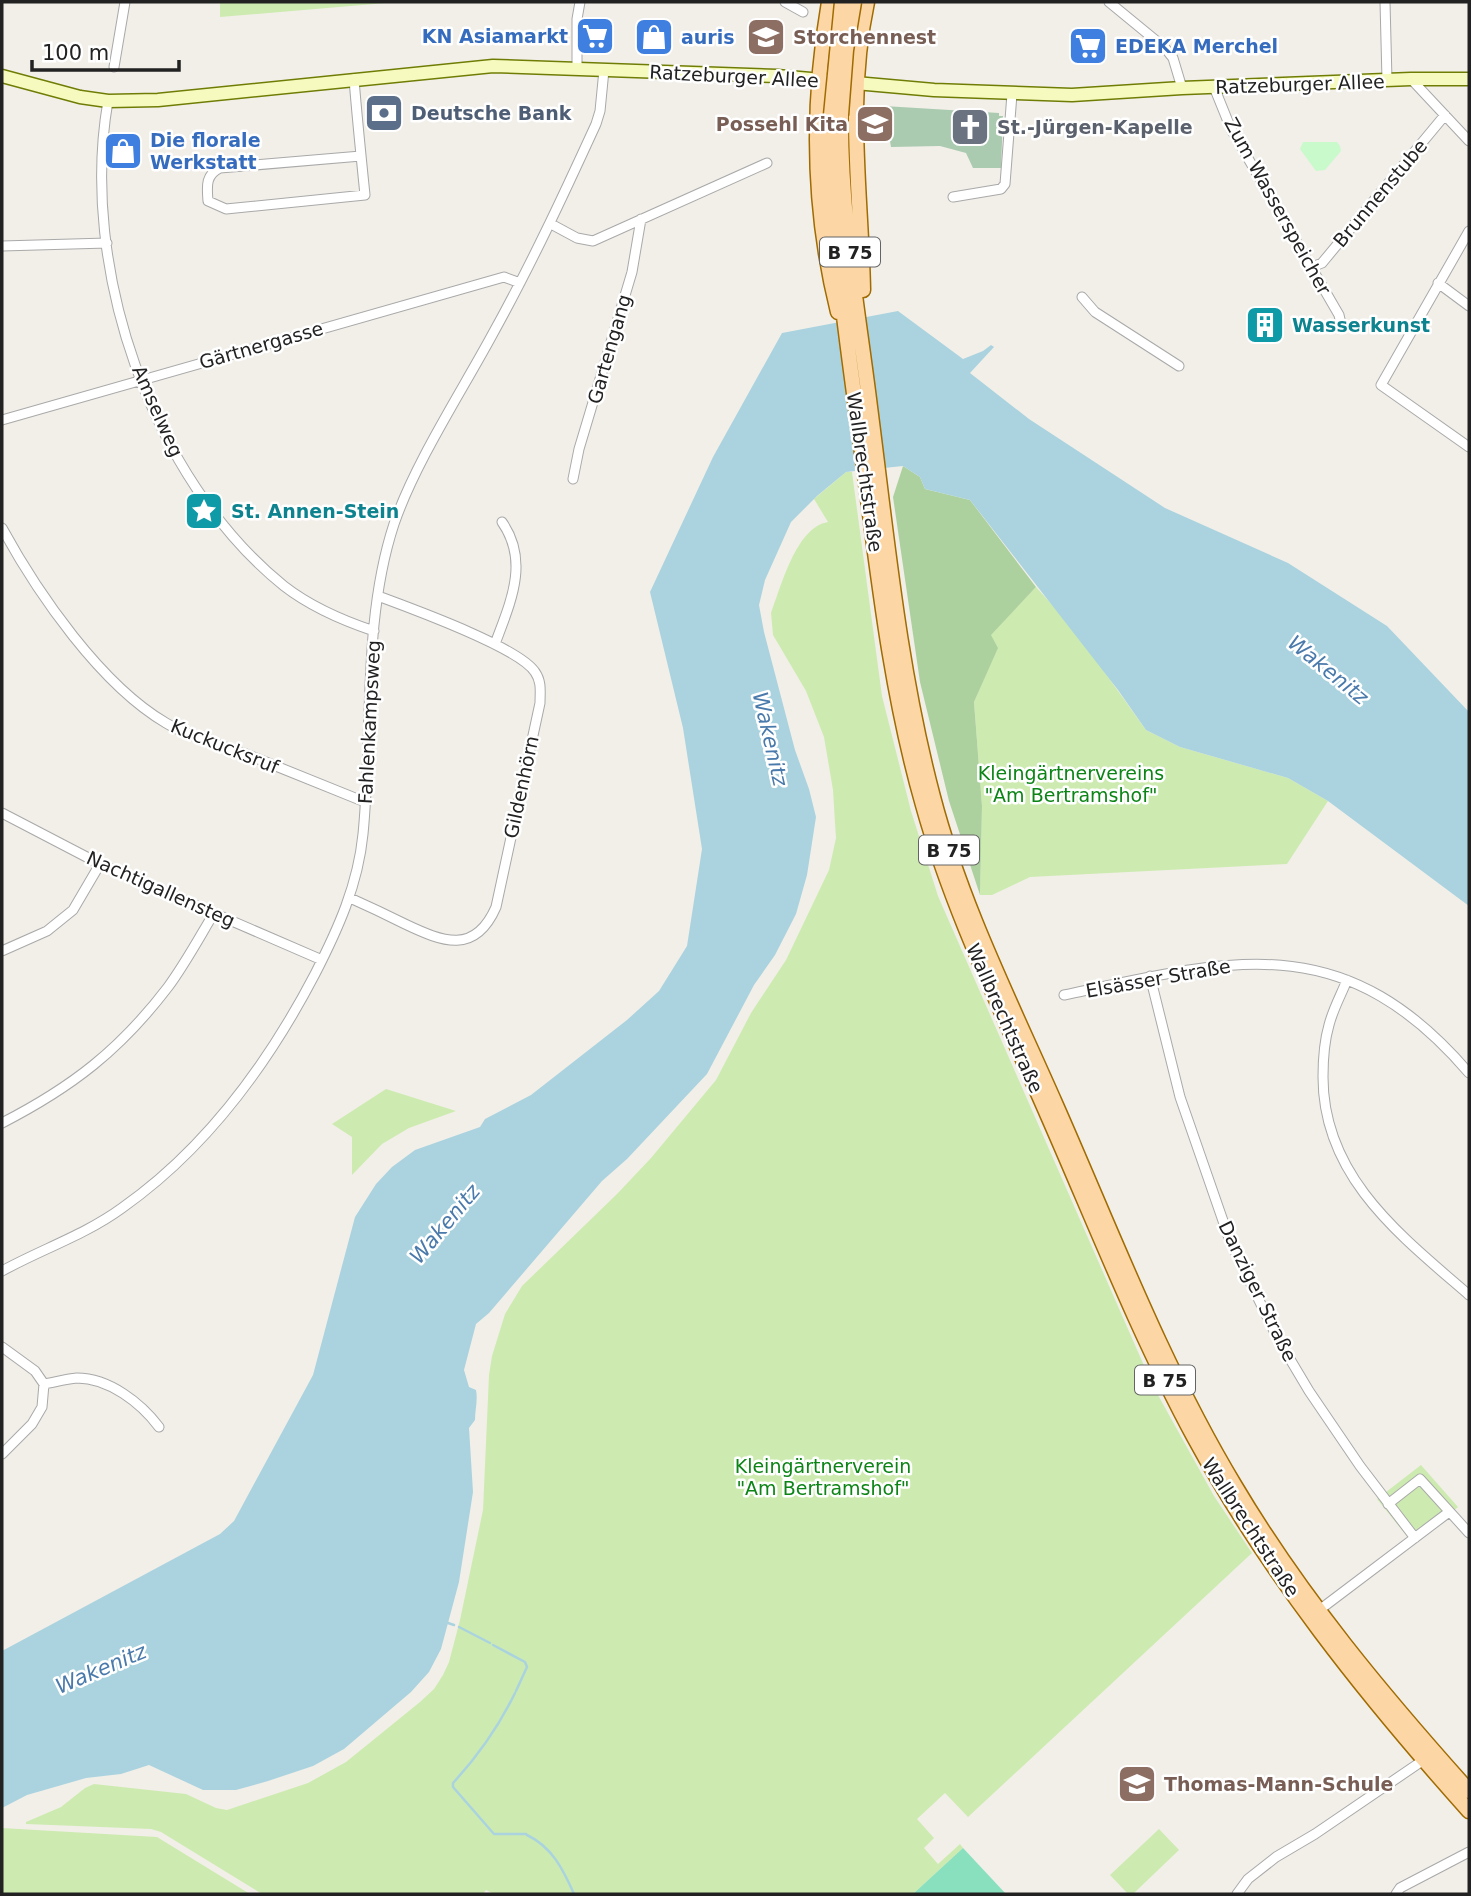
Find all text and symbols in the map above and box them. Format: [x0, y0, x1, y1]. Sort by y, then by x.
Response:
supermarket icon: KN Asiamarkt [574, 15, 616, 57]
shop icon: auris [633, 16, 675, 58]
school or university icon: Storchennest [745, 16, 787, 58]
place label: KN Asiamarkt [422, 25, 568, 47]
supermarket icon: EDEKA Merchel [1067, 25, 1109, 67]
place label: auris [681, 26, 735, 48]
place label: Storchennest [793, 26, 936, 48]
scale bar [32, 28, 178, 72]
place label: EDEKA Merchel [1115, 35, 1278, 57]
text: 100 m [42, 41, 109, 65]
street label: Ratzeburger Allee [649, 61, 819, 91]
street label: Ratzeburger Allee [1215, 70, 1385, 98]
bank icon: Deutsche Bank [363, 92, 405, 134]
place label: Deutsche Bank [411, 102, 572, 124]
school or university icon: Possehl Kita [854, 103, 896, 145]
church icon: St.-Jürgen-Kapelle [949, 106, 991, 148]
place label: Possehl Kita [716, 113, 848, 135]
street label: Zum Wasserspeicher [1220, 114, 1336, 299]
place label: St.-Jürgen-Kapelle [997, 116, 1193, 138]
place label: Die florale Werkstatt [150, 129, 261, 173]
shop icon: Die florale Werkstatt [102, 130, 144, 172]
street label: Brunnenstube [1329, 135, 1431, 251]
road number: B 75 [820, 238, 880, 266]
street label: Gartengang [583, 292, 635, 406]
building icon: Wasserkunst [1244, 304, 1286, 346]
place label: Wasserkunst [1292, 314, 1430, 336]
street label: Gärtnergasse [196, 317, 326, 373]
street label: Amselweg [128, 362, 188, 460]
street label: Wallbrechtstraße [843, 391, 887, 553]
place icon: St. Annen-Stein [183, 490, 225, 532]
place label: St. Annen-Stein [231, 500, 399, 522]
water label: Wakenitz [1283, 630, 1374, 710]
street label: Fahlenkampsweg [354, 640, 384, 804]
water label: Wakenitz [748, 690, 793, 789]
street label: Kuckucksruf [168, 714, 283, 778]
street label: Gildenhörn [499, 734, 543, 840]
park label: Kleingärtnervereins "Am Bertramshof" [978, 762, 1164, 806]
road number: B 75 [919, 836, 979, 864]
street label: Nachtigallensteg [83, 846, 239, 932]
street label: Wallbrechtstraße [962, 940, 1048, 1096]
street label: Elsässer Straße [1084, 954, 1232, 1002]
water label: Wakenitz [405, 1179, 486, 1268]
street label: Danziger Straße [1214, 1217, 1302, 1365]
road number: B 75 [1135, 1366, 1195, 1394]
street label: Wallbrechtstraße [1198, 1453, 1304, 1601]
park label: Kleingärtnerverein "Am Bertramshof" [735, 1455, 911, 1499]
water label: Wakenitz [52, 1639, 151, 1699]
school or university icon: Thomas-Mann-Schule [1116, 1763, 1158, 1805]
place label: Thomas-Mann-Schule [1164, 1773, 1393, 1795]

